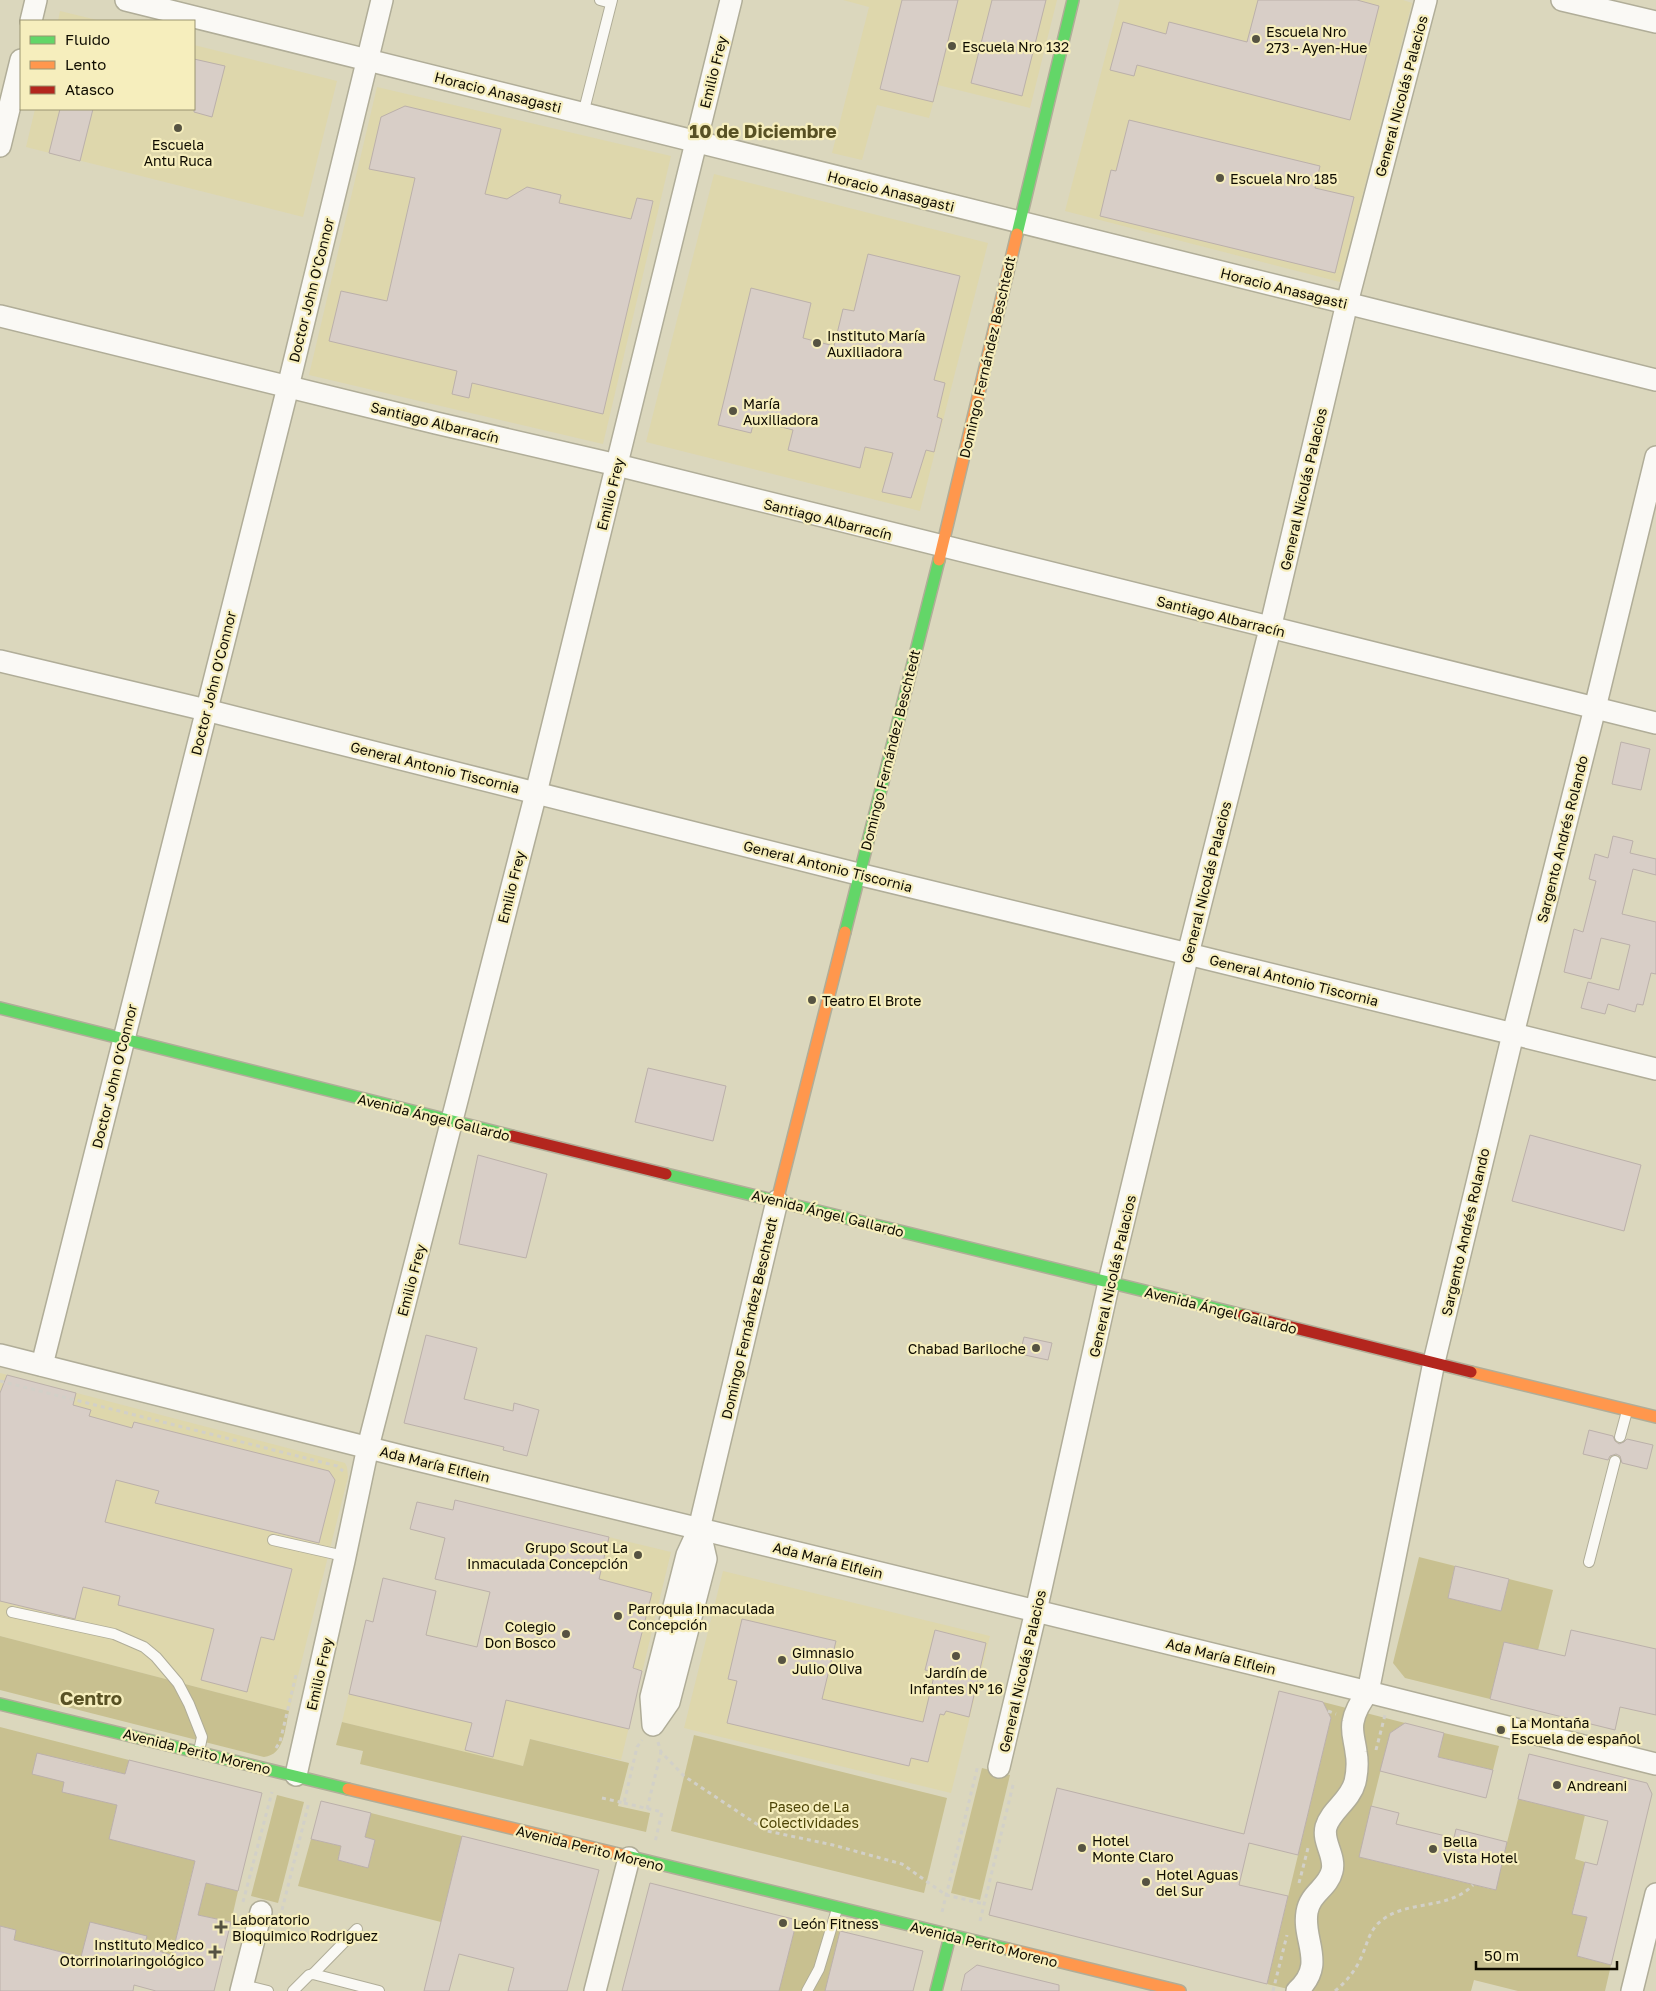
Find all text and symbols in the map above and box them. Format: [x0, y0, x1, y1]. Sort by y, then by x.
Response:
street label: General Nicolás Palacios [1371, 14, 1431, 178]
legend [20, 20, 195, 110]
place label: Escuela Nro 273 - Ayen-Hue [1266, 23, 1367, 56]
text: Fluido [65, 30, 110, 48]
marker: Escuela Nro 273 - Ayen-Hue [1250, 33, 1262, 45]
street label: Emilio Frey [696, 34, 730, 110]
place label: Escuela Nro 132 [962, 38, 1069, 55]
marker: Escuela Nro 132 [946, 40, 958, 52]
text: Lento [65, 55, 106, 73]
street label: Horacio Anasagasti [433, 68, 563, 116]
text: Atasco [65, 80, 114, 98]
district label: 10 de Diciembre [689, 119, 837, 142]
marker: Escuela Antu Ruca [172, 122, 184, 134]
place label: Escuela Antu Ruca [144, 136, 212, 169]
street label: Horacio Anasagasti [826, 167, 956, 215]
place label: Escuela Nro 185 [1230, 170, 1337, 187]
marker: Escuela Nro 185 [1214, 172, 1226, 184]
street label: Doctor John O'Connor [285, 216, 337, 364]
street label: Domingo Fernández Beschtedt [955, 254, 1019, 460]
street label: Horacio Anasagasti [1219, 264, 1349, 312]
place label: Instituto María Auxiliadora [827, 327, 925, 360]
marker: Instituto María Auxiliadora [811, 337, 823, 349]
place label: María Auxiliadora [743, 395, 818, 428]
street label: Santiago Albarracín [369, 398, 501, 446]
marker: María Auxiliadora [727, 405, 739, 417]
street label: General Nicolás Palacios [1276, 406, 1330, 572]
street label: Emilio Frey [593, 456, 627, 532]
street label: Santiago Albarracín [762, 495, 894, 543]
street label: Santiago Albarracín [1155, 592, 1287, 640]
street label: Doctor John O'Connor [187, 609, 239, 757]
street label: Domingo Fernández Beschtedt [857, 648, 923, 852]
street label: General Antonio Tiscornia [349, 738, 521, 796]
street label: Sargento Andrés Rolando [1533, 754, 1591, 924]
street label: General Nicolás Palacios [1178, 799, 1234, 965]
street label: General Antonio Tiscornia [742, 837, 914, 895]
street label: Emilio Frey [494, 849, 528, 925]
street label: General Antonio Tiscornia [1208, 951, 1380, 1009]
place label: Teatro El Brote [822, 992, 921, 1009]
marker: Teatro El Brote [806, 994, 818, 1006]
street label: Doctor John O'Connor [88, 1002, 140, 1150]
street label: Avenida Ángel Gallardo [356, 1090, 512, 1144]
street label: Sargento Andrés Rolando [1437, 1146, 1493, 1318]
street label: Avenida Ángel Gallardo [750, 1186, 906, 1240]
street label: General Nicolás Palacios [1085, 1193, 1139, 1359]
street label: Domingo Fernández Beschtedt [717, 1215, 781, 1421]
street label: Emilio Frey [393, 1242, 429, 1318]
street label: Avenida Ángel Gallardo [1143, 1283, 1299, 1337]
place label: Chabad Bariloche [908, 1340, 1026, 1357]
marker: Chabad Bariloche [1030, 1342, 1042, 1354]
street label: Ada María Elflein [378, 1442, 492, 1486]
street label: Ada María Elflein [771, 1538, 885, 1582]
place label: Grupo Scout La Inmaculada Concepción [467, 1539, 628, 1572]
marker: Grupo Scout La Inmaculada Concepción [632, 1549, 644, 1561]
street label: General Nicolás Palacios [995, 1588, 1049, 1754]
place label: Parroquia Inmaculada Concepción [628, 1600, 775, 1633]
marker: Parroquia Inmaculada Concepción [612, 1610, 624, 1622]
place label: Colegio Don Bosco [484, 1618, 556, 1651]
marker: Colegio Don Bosco [560, 1628, 572, 1640]
street label: Ada María Elflein [1164, 1634, 1278, 1678]
street label: Emilio Frey [302, 1636, 336, 1712]
place label: Gimnasio Julio Oliva [792, 1644, 862, 1677]
marker: Jardín de Infantes N° 16 [950, 1650, 962, 1662]
marker: Gimnasio Julio Oliva [776, 1654, 788, 1666]
place label: Jardín de Infantes N° 16 [909, 1664, 1003, 1697]
district label: Centro [60, 1686, 122, 1709]
place label: La Montaña Escuela de español [1511, 1714, 1641, 1747]
street label: Avenida Perito Moreno [122, 1724, 272, 1778]
marker: La Montaña Escuela de español [1495, 1724, 1507, 1736]
place label: Andreani [1567, 1777, 1627, 1794]
marker: Andreani [1551, 1779, 1563, 1791]
park label: Paseo de La Colectividades [759, 1798, 859, 1831]
street label: Avenida Perito Moreno [515, 1821, 665, 1875]
place label: Hotel Monte Claro [1092, 1832, 1174, 1865]
place label: Bella Vista Hotel [1443, 1833, 1518, 1866]
marker: Hotel Monte Claro [1076, 1842, 1088, 1854]
marker: Bella Vista Hotel [1427, 1843, 1439, 1855]
place label: Hotel Aguas del Sur [1156, 1866, 1238, 1899]
marker: Hotel Aguas del Sur [1140, 1876, 1152, 1888]
place label: Laboratorio Bioquimico Rodriguez [232, 1911, 378, 1944]
place label: León Fitness [793, 1915, 879, 1932]
marker: León Fitness [777, 1917, 789, 1929]
street label: Avenida Perito Moreno [909, 1917, 1059, 1971]
marker: Laboratorio Bioquimico Rodriguez [214, 1920, 228, 1934]
place label: Instituto Medico Otorrinolaringológico [60, 1936, 204, 1969]
scale bar [1476, 1938, 1617, 1970]
marker: Instituto Medico Otorrinolaringológico [208, 1945, 222, 1959]
text: 50 m [1484, 1946, 1519, 1964]

